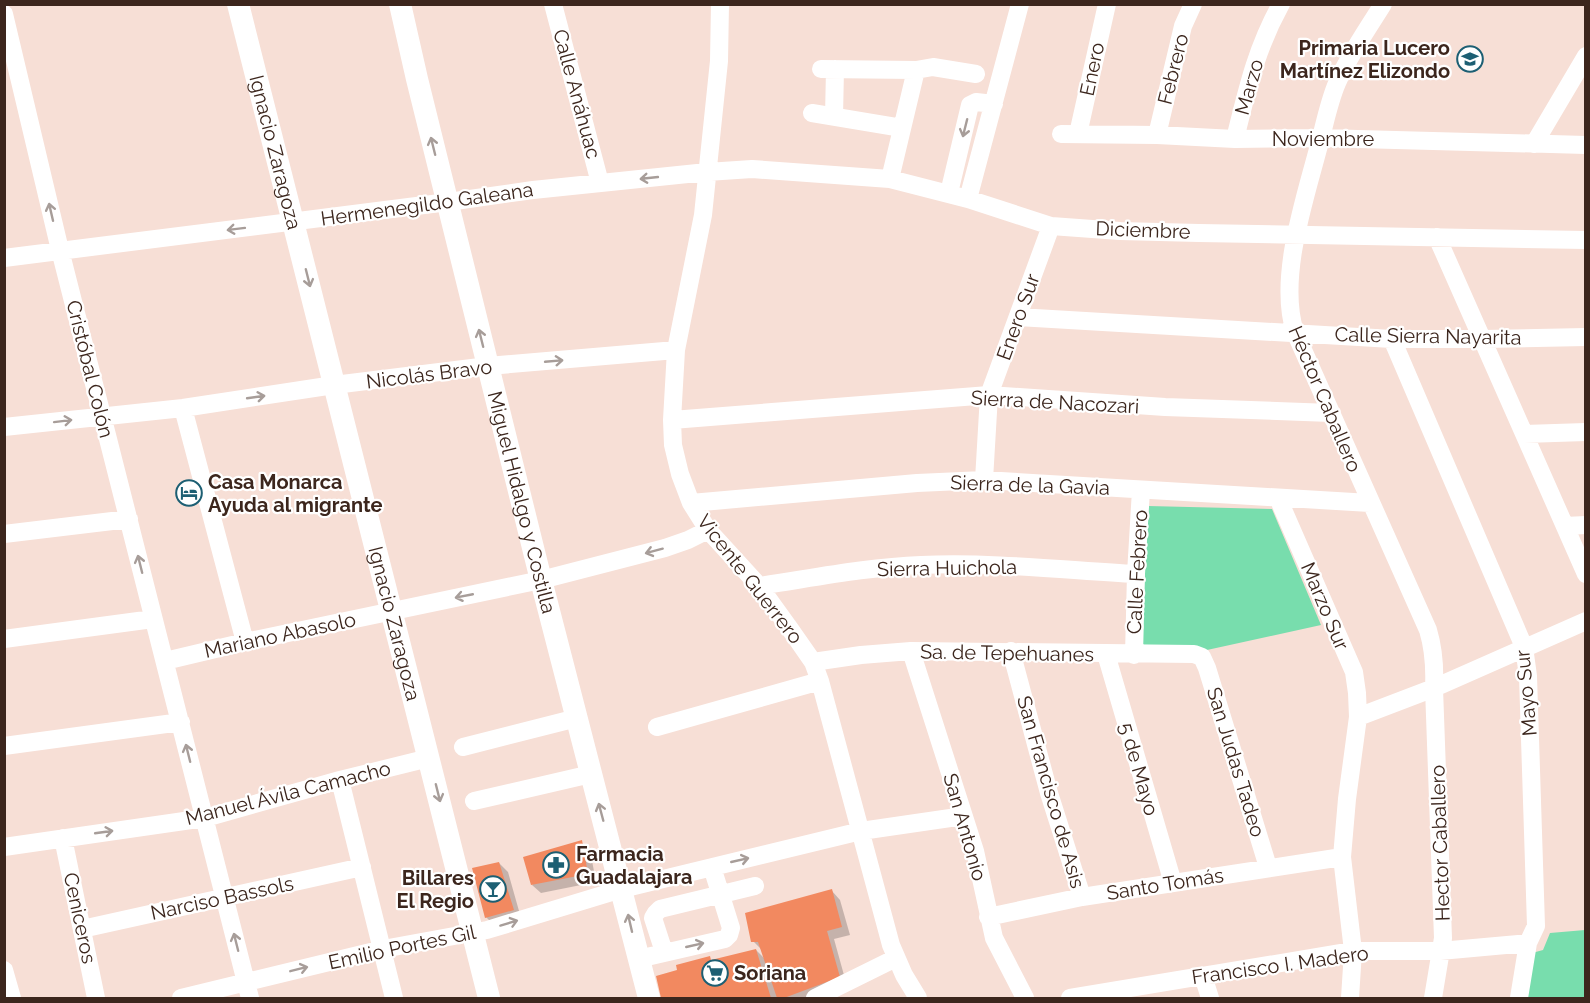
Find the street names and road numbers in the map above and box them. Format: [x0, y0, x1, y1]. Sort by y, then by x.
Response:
street label: Calle Anáhuac [548, 27, 606, 161]
street label: Febrero [1153, 31, 1193, 107]
street label: Enero [1075, 40, 1109, 98]
street label: Marzo [1230, 56, 1268, 118]
street label: Ignacio Zaragoza [244, 73, 306, 232]
street label: Noviembre [1272, 127, 1375, 151]
street label: Hermenegildo Galeana [319, 177, 535, 231]
street label: Diciembre [1095, 216, 1191, 244]
street label: Enero Sur [991, 271, 1045, 363]
street label: Cristóbal Colón [61, 298, 119, 440]
street label: Héctor Caballero [1283, 322, 1367, 476]
street label: Calle Sierra Nayarita [1334, 322, 1522, 350]
street label: Nicolás Bravo [365, 354, 493, 394]
street label: Sierra de Nacozari [970, 386, 1140, 418]
street label: Miguel Hidalgo y Costilla [483, 389, 561, 616]
street label: Sierra de la Gavia [950, 470, 1110, 500]
street label: Calle Febrero [1122, 509, 1152, 635]
street label: Vicente Guerrero [692, 510, 808, 649]
street label: Ignacio Zaragoza [363, 544, 425, 703]
street label: Sierra Huichola [877, 555, 1017, 581]
street label: Marzo Sur [1296, 558, 1354, 654]
street label: Mariano Abasolo [202, 607, 358, 663]
street label: Sa. de Tepehuanes [920, 639, 1094, 667]
street label: Mayo Sur [1510, 649, 1542, 737]
street label: San Judas Tadeo [1202, 684, 1270, 840]
street label: San Francisco de Asis [1012, 693, 1090, 891]
street label: 5 de Mayo [1114, 720, 1164, 818]
street label: Manuel Ávila Camacho [183, 756, 393, 830]
street label: Hector Caballero [1425, 764, 1455, 922]
street label: San Antonio [938, 771, 992, 884]
street label: Santo Tomás [1105, 863, 1225, 905]
street label: Ceniceros [59, 870, 101, 966]
street label: Narciso Bassols [148, 871, 296, 925]
street label: Emilio Portes Gil [326, 920, 478, 974]
street label: Francisco I. Madero [1190, 941, 1370, 989]

